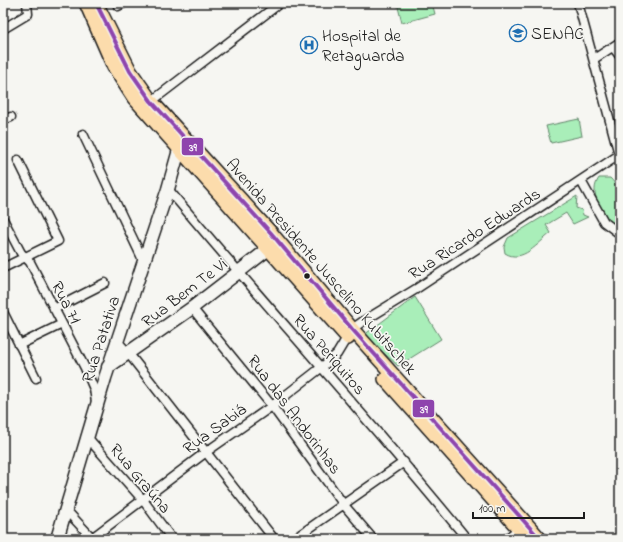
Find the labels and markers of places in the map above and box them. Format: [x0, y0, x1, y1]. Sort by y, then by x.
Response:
place label: SENAC [531, 22, 584, 47]
school or university icon: SENAC [508, 23, 528, 43]
place label: Hospital de Retaguarda [322, 24, 404, 71]
hospital icon: Hospital de Retaguarda [299, 35, 319, 55]
unlabelled marker [302, 271, 312, 281]

